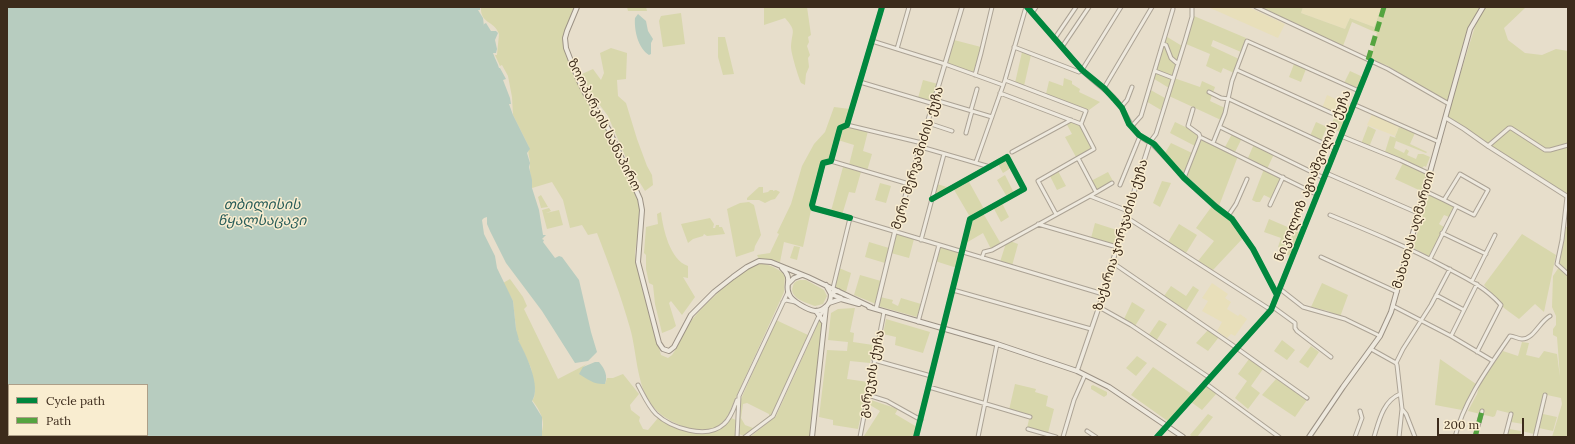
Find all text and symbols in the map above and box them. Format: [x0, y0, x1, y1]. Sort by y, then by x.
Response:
street label: ზოოპარკის სანაპირო [564, 56, 644, 194]
street label: მერი შერვაშიძის ქუჩა [889, 85, 947, 231]
street label: ნიკოლოზ აგიაშვილის ქუჩა [1271, 88, 1355, 264]
street label: ზაქარია ჯორჯაძის ქუჩა [1090, 157, 1152, 313]
street label: მახათას აღმართი [1390, 169, 1438, 291]
water label: თბილისის წყალსაცავი [218, 197, 306, 230]
street label: გარეჯის ქუჩა [856, 329, 888, 419]
legend [8, 384, 148, 436]
text: Cycle path [46, 393, 105, 408]
scale bar [1439, 410, 1526, 436]
text: Path [46, 413, 71, 428]
text: 200 m [1444, 417, 1479, 432]

